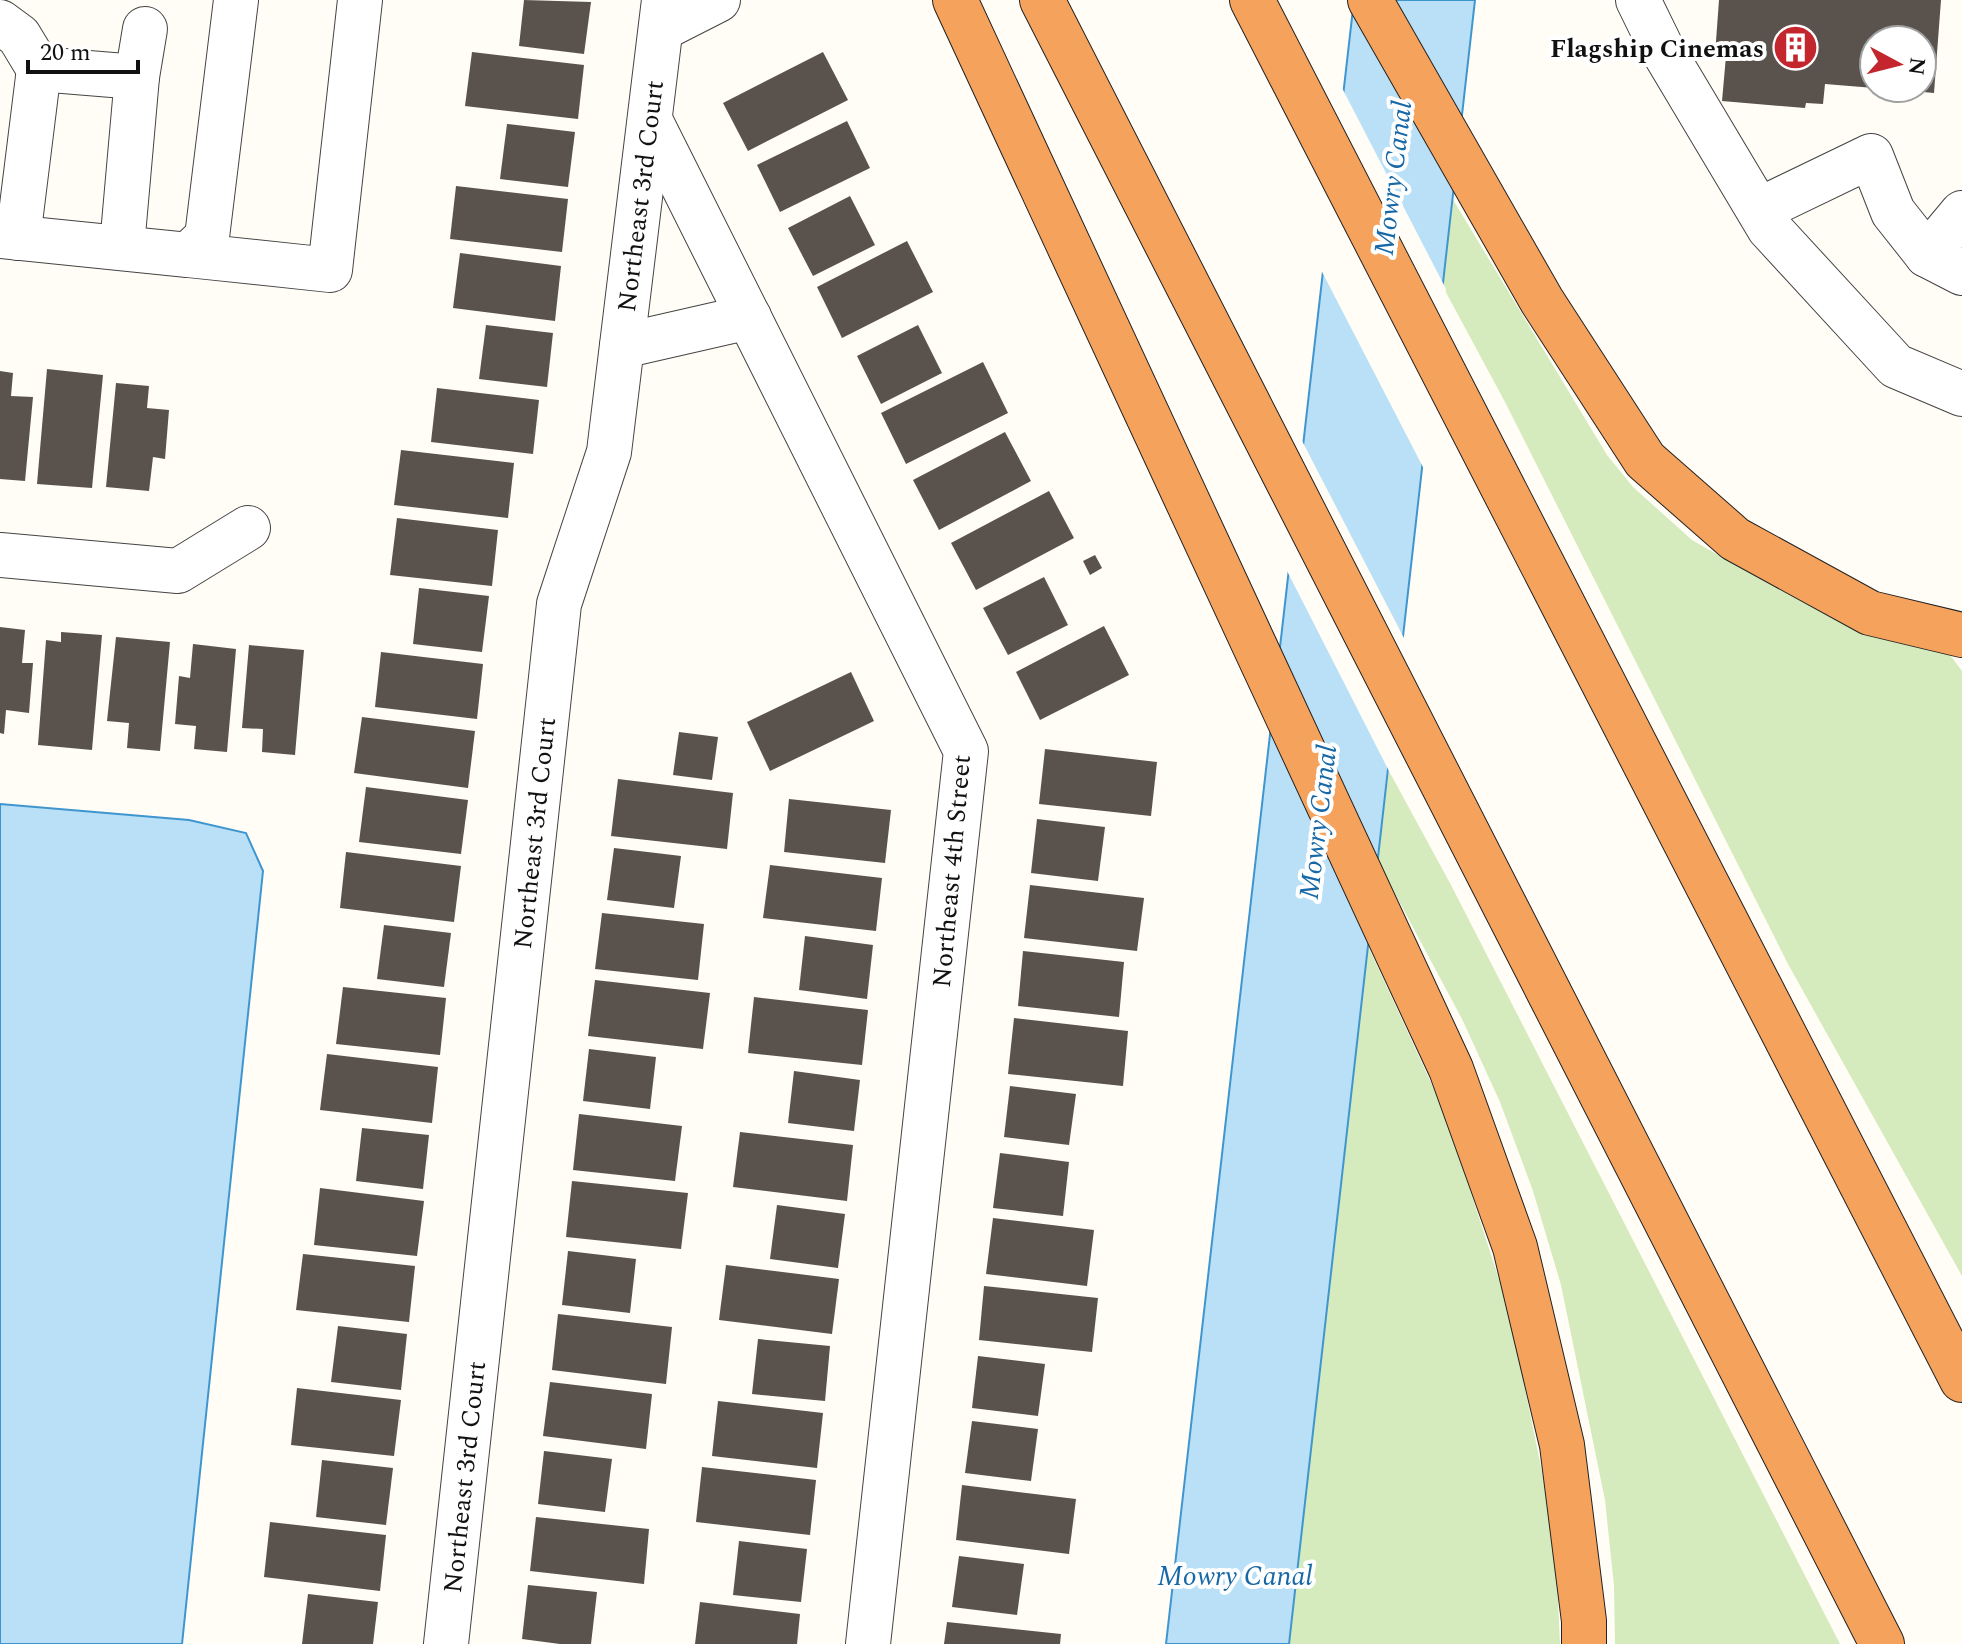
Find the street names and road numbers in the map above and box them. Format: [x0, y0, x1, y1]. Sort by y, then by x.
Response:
street label: Northeast 3rd Court [607, 78, 675, 314]
street label: Northeast 3rd Court [503, 715, 567, 951]
street label: Northeast 4th Street [922, 753, 982, 989]
street label: Northeast 3rd Court [433, 1359, 497, 1595]

